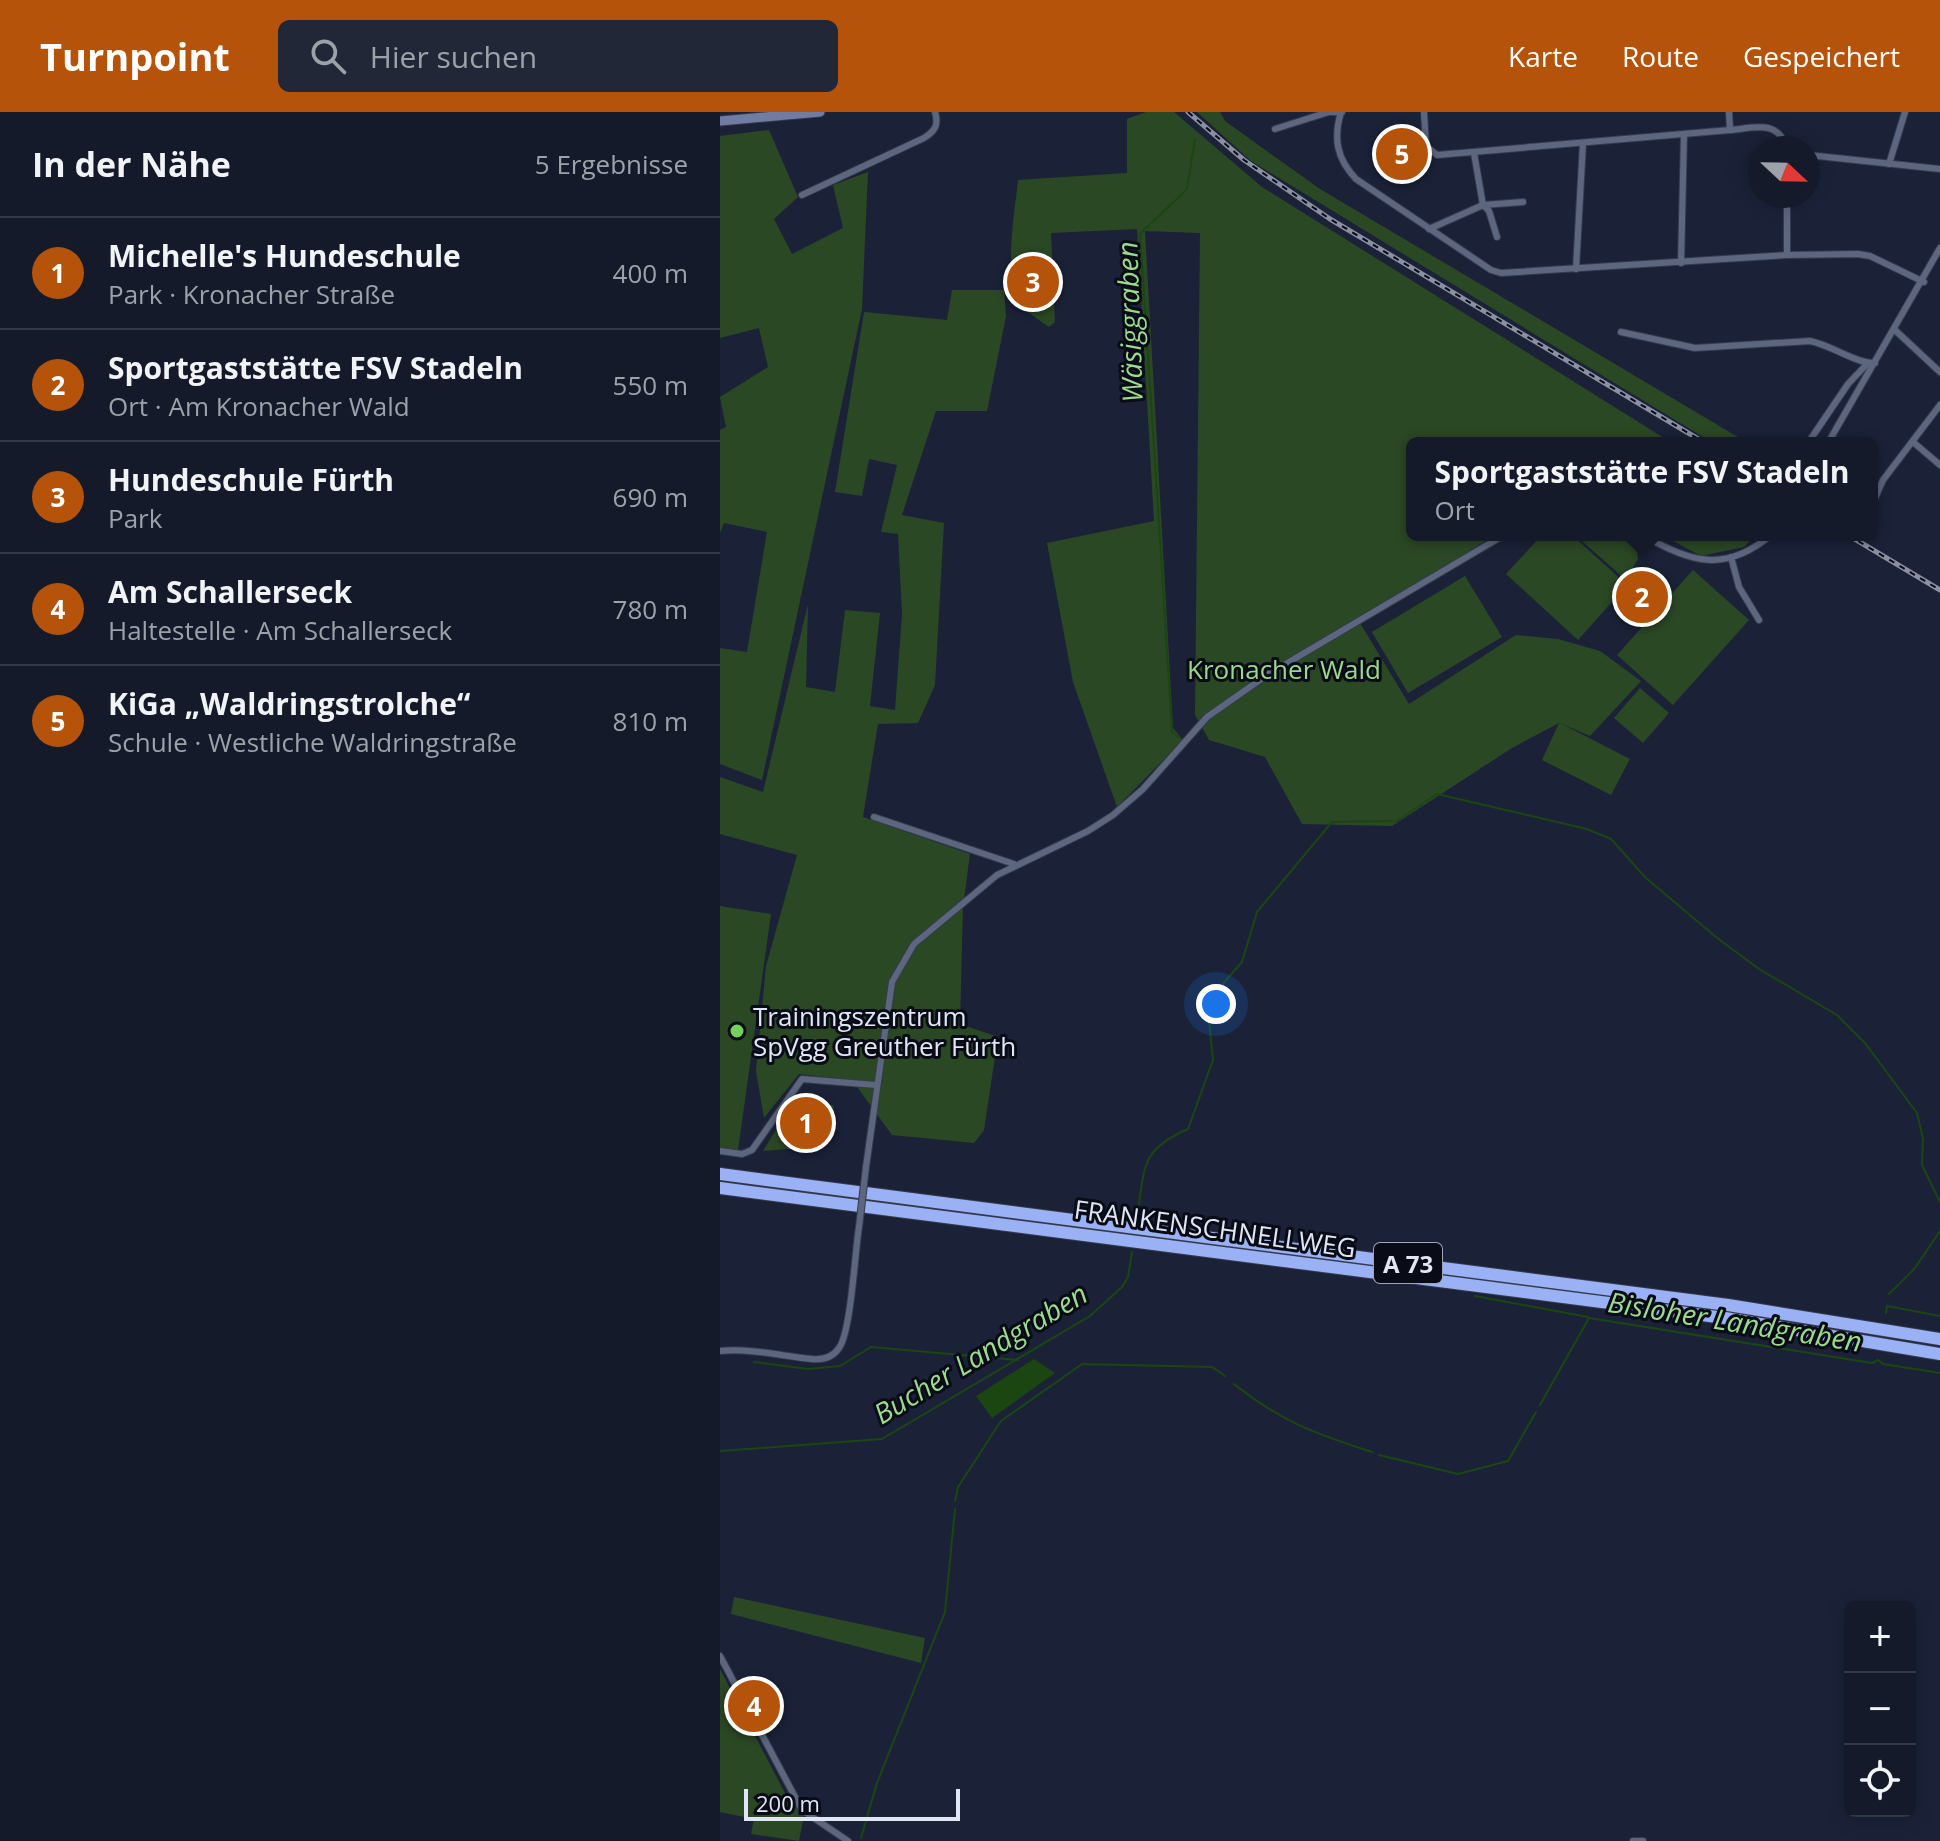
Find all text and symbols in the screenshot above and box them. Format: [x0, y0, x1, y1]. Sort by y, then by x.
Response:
search box [278, 20, 838, 92]
text: Turnpoint [40, 30, 230, 82]
icon: search [306, 34, 350, 78]
text: Hier suchen [370, 36, 537, 77]
text: Karte [1508, 37, 1578, 75]
text: Route [1622, 37, 1699, 75]
text: Gespeichert [1743, 37, 1900, 75]
pin: 5 [1376, 124, 1428, 184]
north arrow [1748, 136, 1820, 208]
text: In der Nähe [32, 141, 231, 187]
text: 5 Ergebnisse [535, 146, 688, 182]
text: Michelle's Hundeschule [108, 235, 461, 276]
water label: Wäsiggraben [1107, 241, 1151, 403]
pin: 3 [1007, 252, 1059, 312]
text: 1 [51, 255, 65, 291]
text: 400 m [613, 255, 688, 291]
text: Park · Kronacher Straße [108, 276, 395, 312]
text: Sportgaststätte FSV Stadeln [108, 347, 523, 388]
text: 2 [51, 367, 65, 403]
text: 550 m [613, 367, 688, 403]
text: Ort · Am Kronacher Wald [108, 388, 410, 424]
popup [1406, 437, 1878, 541]
text: Sportgaststätte FSV Stadeln [1435, 451, 1849, 492]
text: Hundeschule Fürth [108, 459, 394, 500]
text: 3 [51, 479, 65, 515]
text: 690 m [613, 479, 688, 515]
text: Ort [1435, 492, 1475, 528]
text: Park [108, 500, 162, 536]
pin: 2 [1616, 567, 1668, 627]
text: Am Schallerseck [108, 571, 352, 612]
text: 4 [51, 591, 65, 627]
text: 780 m [613, 591, 688, 627]
text: Haltestelle · Am Schallerseck [108, 612, 452, 648]
park label: Kronacher Wald [1187, 651, 1381, 687]
text: KiGa „Waldringstrolche“ [108, 683, 470, 724]
text: 5 [51, 703, 65, 739]
text: 810 m [613, 703, 688, 739]
text: Schule · Westliche Waldringstraße [108, 724, 517, 760]
your location [1196, 984, 1236, 1024]
place label: Trainingszentrum SpVgg Greuther Fürth [753, 998, 1016, 1064]
marker: Trainingszentrum SpVgg Greuther Fürth [728, 1022, 746, 1040]
pin: 1 [780, 1093, 832, 1153]
street label: FRANKENSCHNELLWEG [1072, 1190, 1358, 1266]
road number: A 73 [1374, 1243, 1442, 1283]
water label: Bucher Landgraben [866, 1274, 1094, 1432]
water label: Bisloher Landgraben [1605, 1282, 1865, 1360]
map controls [1844, 1601, 1916, 1817]
button: + [1844, 1601, 1916, 1673]
button: − [1844, 1673, 1916, 1745]
pin: 4 [728, 1676, 780, 1736]
button: locate [1844, 1745, 1916, 1817]
scale bar [744, 1785, 960, 1821]
text: 200 m [756, 1788, 820, 1818]

